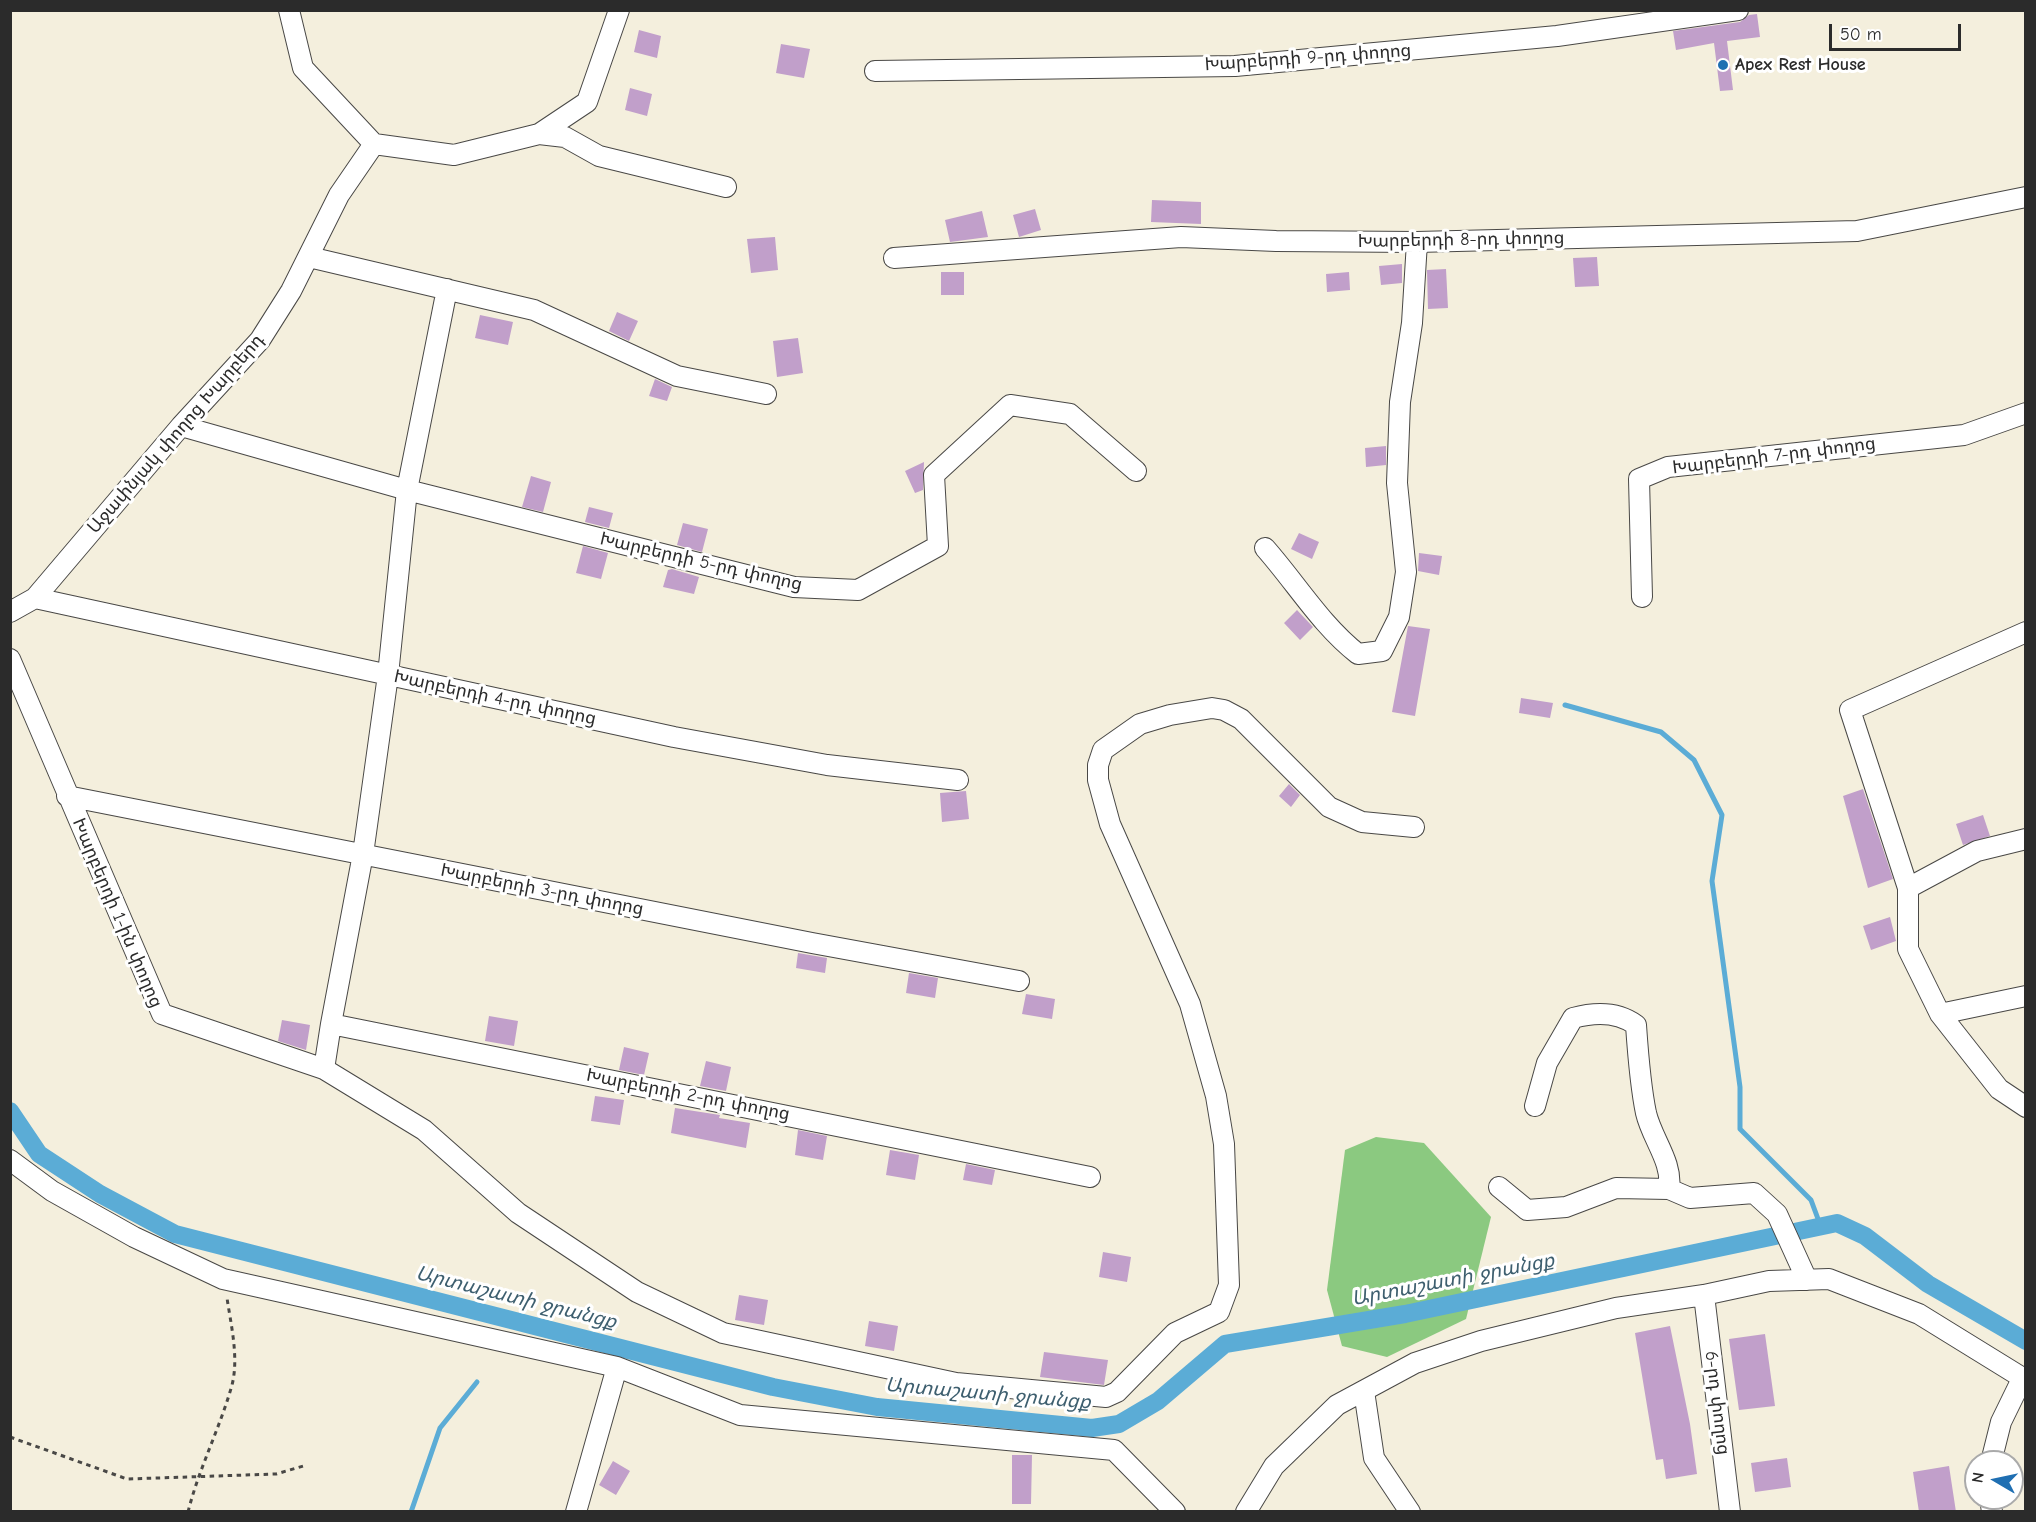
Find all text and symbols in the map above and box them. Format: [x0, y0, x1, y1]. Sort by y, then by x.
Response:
scale bar [1832, 12, 1964, 50]
text: 50 m [1840, 24, 1882, 45]
street label: Խարբերդի 9-րդ փողոց [1204, 40, 1412, 76]
place label: Apex Rest House [1735, 54, 1866, 76]
marker: Apex Rest House [1716, 58, 1730, 72]
street label: Խարբերդի 8-րդ փողոց [1357, 227, 1565, 253]
street label: Աջափնյակ փողոց Խարբերդ [83, 330, 269, 538]
street label: Խարբերդի 7-րդ փողոց [1671, 433, 1877, 479]
street label: Խարբերդի 5-րդ փողոց [598, 528, 804, 596]
street label: Խարբերդի 4-րդ փողոց [392, 666, 598, 730]
street label: Խարբերդի 1-ին փողոց [67, 815, 167, 1011]
street label: Խարբերդի 3-րդ փողոց [439, 860, 645, 920]
street label: Խարբերդի 2-րդ փողոց [584, 1065, 792, 1125]
water label: Արտաշատի ջրանցք [1350, 1249, 1556, 1311]
water label: Արտաշատի ջրանցք [413, 1261, 619, 1335]
street label: 6-րդ փողոց [1700, 1350, 1734, 1456]
water label: Արտաշատի ջրանցք [884, 1373, 1092, 1415]
north arrow [1964, 1450, 2024, 1510]
text: N [1968, 1471, 1988, 1484]

